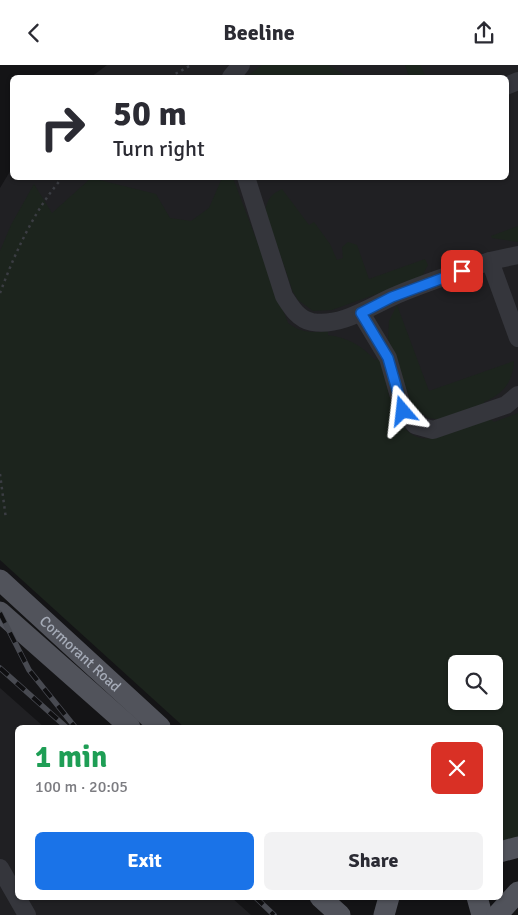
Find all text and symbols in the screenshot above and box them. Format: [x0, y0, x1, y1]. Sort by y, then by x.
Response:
icon: back [20, 19, 48, 47]
text: Beeline [223, 19, 295, 46]
icon: share [470, 19, 498, 47]
text: 50 m [113, 92, 187, 135]
icon: right [30, 95, 95, 160]
text: Turn right [113, 135, 205, 162]
pin [441, 250, 483, 292]
icon: arrive [448, 257, 476, 285]
position arrow [376, 384, 428, 436]
street label: Cormorant Road [36, 612, 125, 696]
map controls [448, 655, 503, 710]
button: search [448, 655, 503, 710]
text: 1 min [35, 739, 107, 776]
button: close [431, 742, 483, 794]
text: 100 m · 20:05 [35, 777, 128, 797]
button: Exit [35, 832, 254, 890]
button: Share [264, 832, 483, 890]

